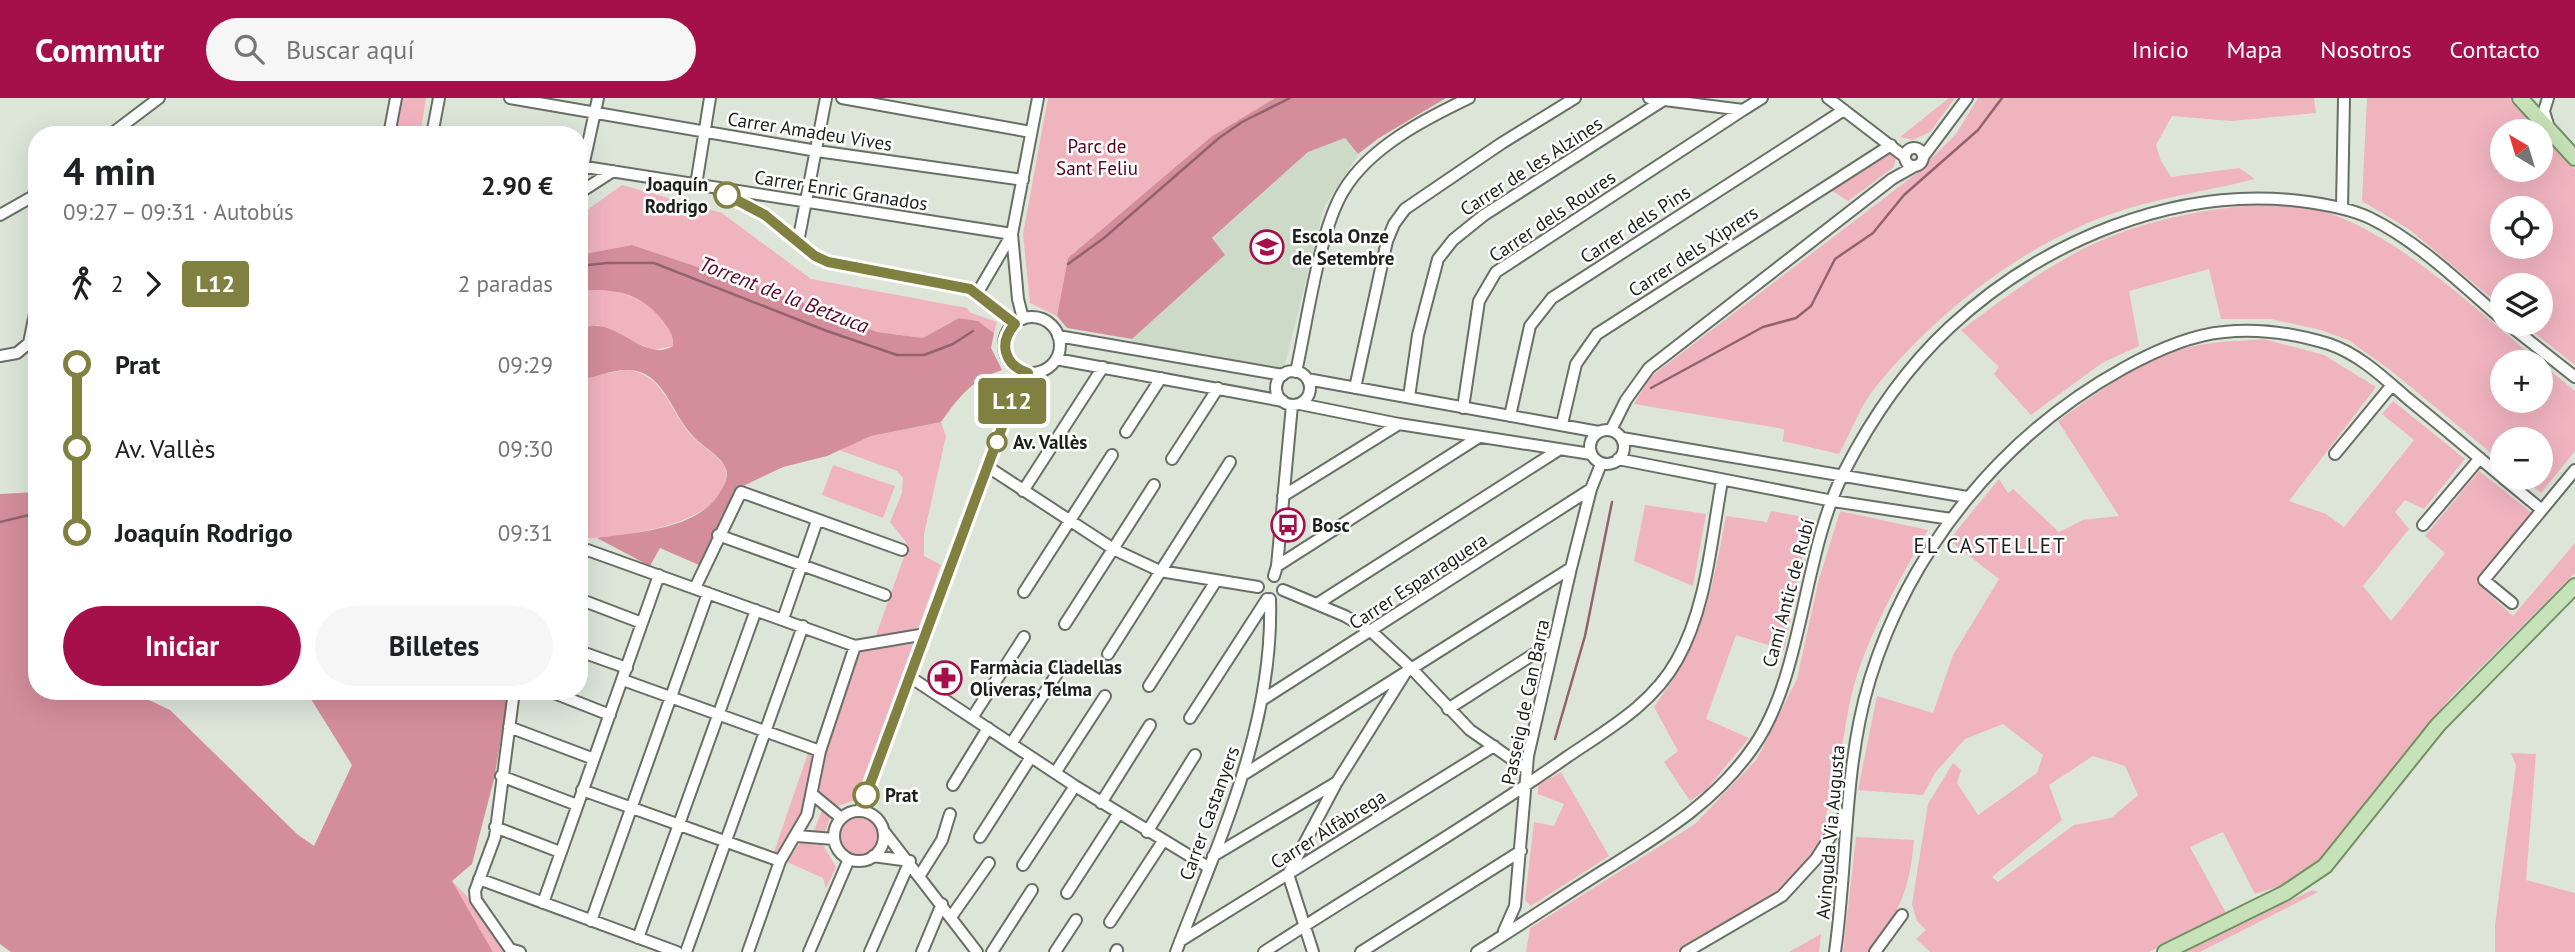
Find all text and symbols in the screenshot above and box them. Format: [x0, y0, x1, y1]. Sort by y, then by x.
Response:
search box [206, 18, 696, 81]
text: Commutr [35, 28, 164, 71]
icon: search [230, 30, 268, 68]
text: Buscar aquí [286, 33, 414, 66]
text: Inicio [2132, 34, 2189, 65]
text: Mapa [2227, 34, 2282, 65]
text: Nosotros [2320, 34, 2412, 65]
text: Contacto [2450, 34, 2540, 65]
street label: Carrer Amadeu Vives [726, 106, 894, 156]
street label: Carrer de les Alzines [1455, 111, 1607, 221]
north arrow [2490, 119, 2553, 182]
map controls [2490, 119, 2553, 490]
park label: Parc de Sant Feliu [1056, 134, 1138, 180]
text: 4 min [63, 146, 156, 195]
street label: Carrer Enric Granados [753, 164, 929, 216]
street label: Carrer dels Roures [1484, 165, 1620, 267]
text: 2.90 € [481, 169, 553, 202]
place label: Joaquín Rodrigo [645, 172, 708, 218]
street label: Carrer dels Pins [1575, 179, 1695, 269]
marker: Joaquín Rodrigo [714, 182, 740, 208]
button: locate [2490, 196, 2553, 259]
text: 09:27 – 09:31 · Autobús [63, 197, 294, 226]
street label: Carrer dels Xiprers [1624, 200, 1762, 302]
place label: Escola Onze de Setembre [1292, 224, 1394, 270]
school or university icon: Escola Onze de Setembre [1248, 228, 1286, 266]
water label: Torrent de la Betzuca [695, 250, 874, 340]
icon: walk [63, 265, 101, 303]
icon: forward [134, 265, 172, 303]
text: L12 [196, 268, 235, 299]
text: 2 [111, 269, 124, 298]
text: 2 paradas [458, 269, 553, 298]
button: layers [2490, 273, 2553, 336]
text: Prat [115, 348, 160, 381]
text: 09:29 [498, 350, 553, 379]
button: + [2490, 350, 2553, 413]
line badge: L12 [972, 378, 1052, 424]
text: L12 [992, 385, 1032, 416]
button: − [2490, 427, 2553, 490]
place label: Av. Vallès [1013, 430, 1087, 454]
text: Av. Vallès [115, 432, 215, 465]
marker: Av. Vallès [987, 432, 1007, 452]
text: 09:30 [498, 434, 553, 463]
bus stop icon: Bosc [1269, 506, 1307, 544]
place label: Bosc [1312, 513, 1350, 537]
text: Joaquín Rodrigo [115, 516, 293, 549]
street label: Camí Antic de Rubí [1757, 516, 1819, 670]
text: 09:31 [498, 518, 553, 547]
street label: Carrer Esparraguera [1344, 527, 1492, 635]
district label: EL CASTELLET [1913, 532, 2067, 559]
button: Iniciar [63, 606, 301, 686]
button: Billetes [315, 606, 553, 686]
street label: Passeig de Can Barra [1496, 617, 1554, 787]
place label: Farmàcia Cladellas Oliveras, Telma [970, 655, 1122, 701]
pharmacy icon: Farmàcia Cladellas Oliveras, Telma [926, 659, 964, 697]
street label: Carrer Castanyers [1174, 743, 1244, 883]
street label: Avinguda Via Augusta [1810, 744, 1850, 920]
marker: Prat [853, 782, 879, 808]
place label: Prat [885, 783, 918, 807]
street label: Carrer Alfàbrega [1266, 784, 1390, 874]

